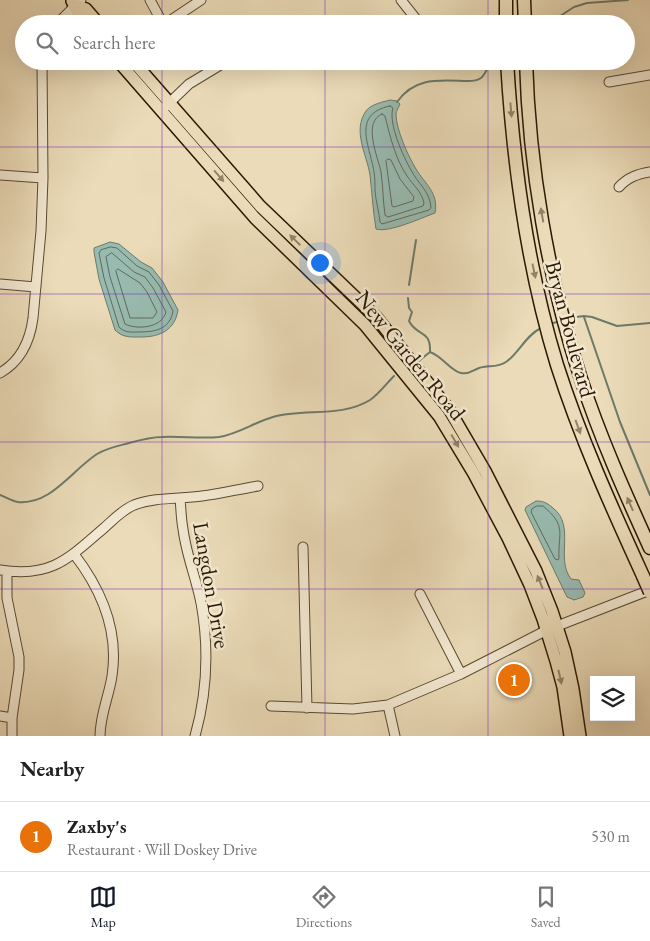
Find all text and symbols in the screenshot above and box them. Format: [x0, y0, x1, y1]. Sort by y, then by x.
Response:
search box [15, 15, 635, 70]
icon: search [33, 29, 61, 57]
text: Search here [73, 30, 155, 55]
one-way arrow [507, 102, 515, 118]
one-way arrow [214, 170, 225, 183]
one-way arrow [538, 207, 546, 223]
one-way arrow [289, 234, 301, 246]
your location [307, 250, 333, 276]
street label: Bryan Boulevard [538, 258, 603, 401]
one-way arrow [530, 263, 538, 278]
street label: New Garden Road [349, 284, 473, 427]
one-way arrow [574, 420, 582, 435]
one-way arrow [450, 434, 459, 447]
one-way arrow [625, 497, 633, 511]
street label: Langdon Drive [186, 520, 237, 651]
one-way arrow [536, 575, 544, 589]
pin: 1 [498, 661, 530, 699]
one-way arrow [556, 670, 564, 685]
map controls [590, 676, 635, 721]
button: layers [590, 676, 635, 721]
text: Nearby [20, 755, 84, 782]
text: Zaxby's [67, 814, 127, 839]
text: 1 [32, 826, 40, 847]
text: 530 m [591, 826, 630, 847]
text: Restaurant · Will Doskey Drive [67, 839, 257, 860]
tab: Map [89, 883, 117, 931]
tab: Directions [296, 883, 352, 931]
tab: Saved [531, 883, 561, 931]

